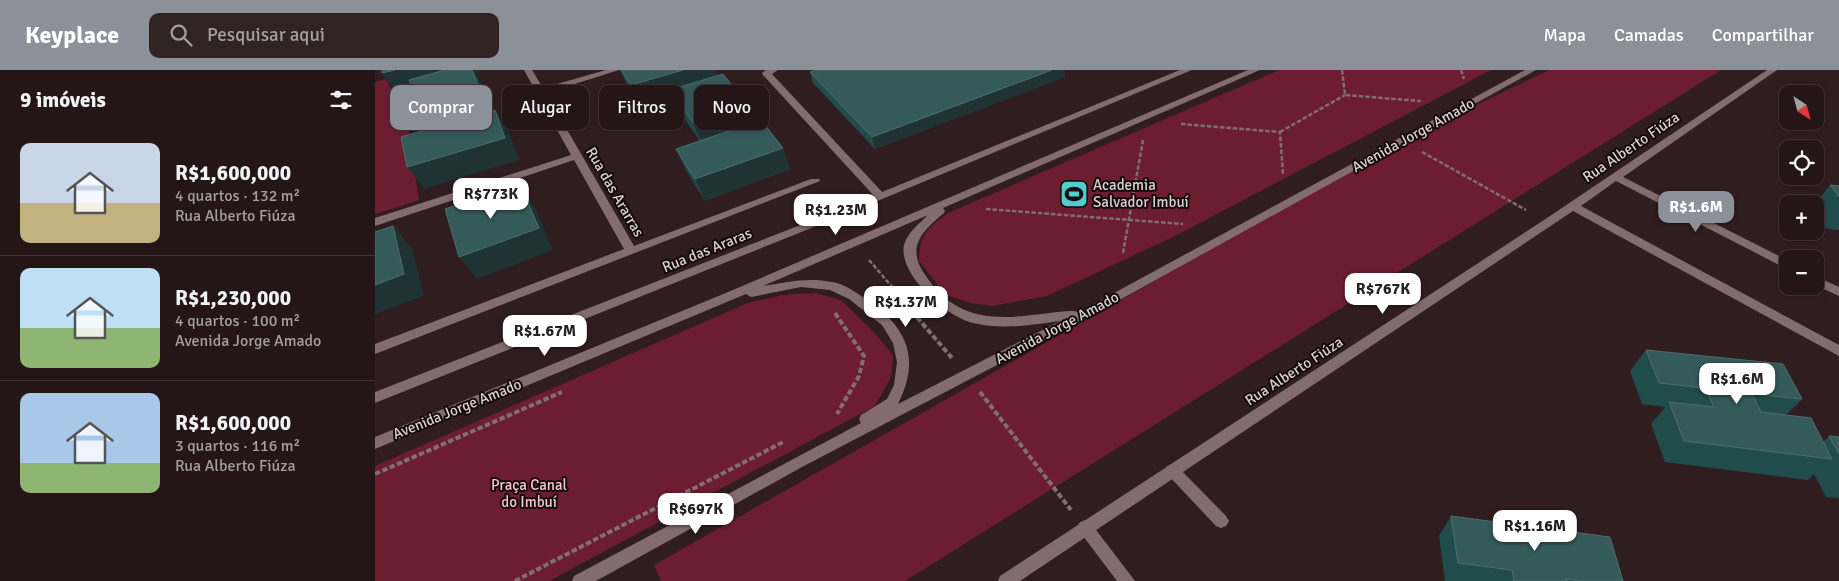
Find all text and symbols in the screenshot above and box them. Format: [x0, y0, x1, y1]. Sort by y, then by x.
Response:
search box [149, 13, 499, 58]
text: Keyplace [25, 20, 119, 50]
icon: search [167, 21, 195, 49]
text: Pesquisar aqui [207, 23, 325, 47]
text: Mapa [1544, 24, 1586, 46]
text: Camadas [1614, 24, 1684, 46]
text: Compartilhar [1712, 24, 1814, 46]
chip: Comprar [390, 85, 492, 130]
chip: Alugar [502, 85, 589, 130]
chip: Filtros [599, 85, 684, 130]
chip: Novo [694, 85, 769, 130]
north arrow [1779, 85, 1824, 130]
map controls [1779, 85, 1824, 295]
icon: filters [327, 86, 355, 114]
text: 9 imóveis [20, 87, 106, 113]
street label: Avenida Jorge Amado [1349, 94, 1478, 176]
street label: Rua Alberto Fiúza [1579, 108, 1683, 186]
button: locate [1779, 140, 1824, 185]
street label: Rua das Ararras [582, 144, 648, 240]
text: R$1,600,000 [175, 160, 291, 186]
icon: home [60, 163, 120, 223]
place label: Academia Salvador Imbuí [1093, 176, 1189, 211]
pin: R$773K [450, 178, 532, 220]
sports icon: Academia Salvador Imbuí [1059, 179, 1089, 209]
text: R$773K [464, 184, 518, 204]
text: 4 quartos · 132 m² [175, 186, 300, 206]
pin: R$1.6M [1655, 190, 1737, 233]
pin: R$1.23M [790, 194, 882, 236]
button: + [1779, 195, 1824, 240]
text: R$1.6M [1669, 197, 1723, 217]
text: R$1.23M [805, 200, 867, 220]
text: Rua Alberto Fiúza [175, 206, 296, 226]
street label: Rua das Araras [660, 224, 755, 276]
button: − [1779, 250, 1824, 295]
pin: R$767K [1342, 272, 1424, 315]
text: R$767K [1356, 279, 1410, 299]
text: R$1,230,000 [175, 285, 291, 311]
pin: R$1.37M [860, 286, 952, 328]
icon: home [60, 288, 120, 348]
street label: Avenida Jorge Amado [992, 288, 1122, 368]
text: R$1.37M [875, 292, 937, 312]
text: 4 quartos · 100 m² [175, 311, 300, 331]
pin: R$1.67M [499, 314, 591, 357]
text: R$1.67M [514, 321, 576, 341]
text: Avenida Jorge Amado [175, 331, 321, 351]
street label: Rua Alberto Fiúza [1242, 333, 1346, 409]
pin: R$1.6M [1696, 362, 1778, 405]
text: R$1.6M [1710, 369, 1764, 389]
street label: Avenida Jorge Amado [390, 375, 524, 443]
text: R$1,600,000 [175, 410, 291, 436]
icon: home [60, 413, 120, 473]
text: 3 quartos · 116 m² [175, 436, 300, 456]
text: Rua Alberto Fiúza [175, 456, 296, 476]
park label: Praça Canal do Imbuí [491, 476, 567, 511]
pin: R$697K [655, 492, 737, 535]
text: R$697K [669, 499, 723, 519]
pin: R$1.16M [1489, 510, 1581, 552]
text: R$1.16M [1504, 516, 1566, 536]

